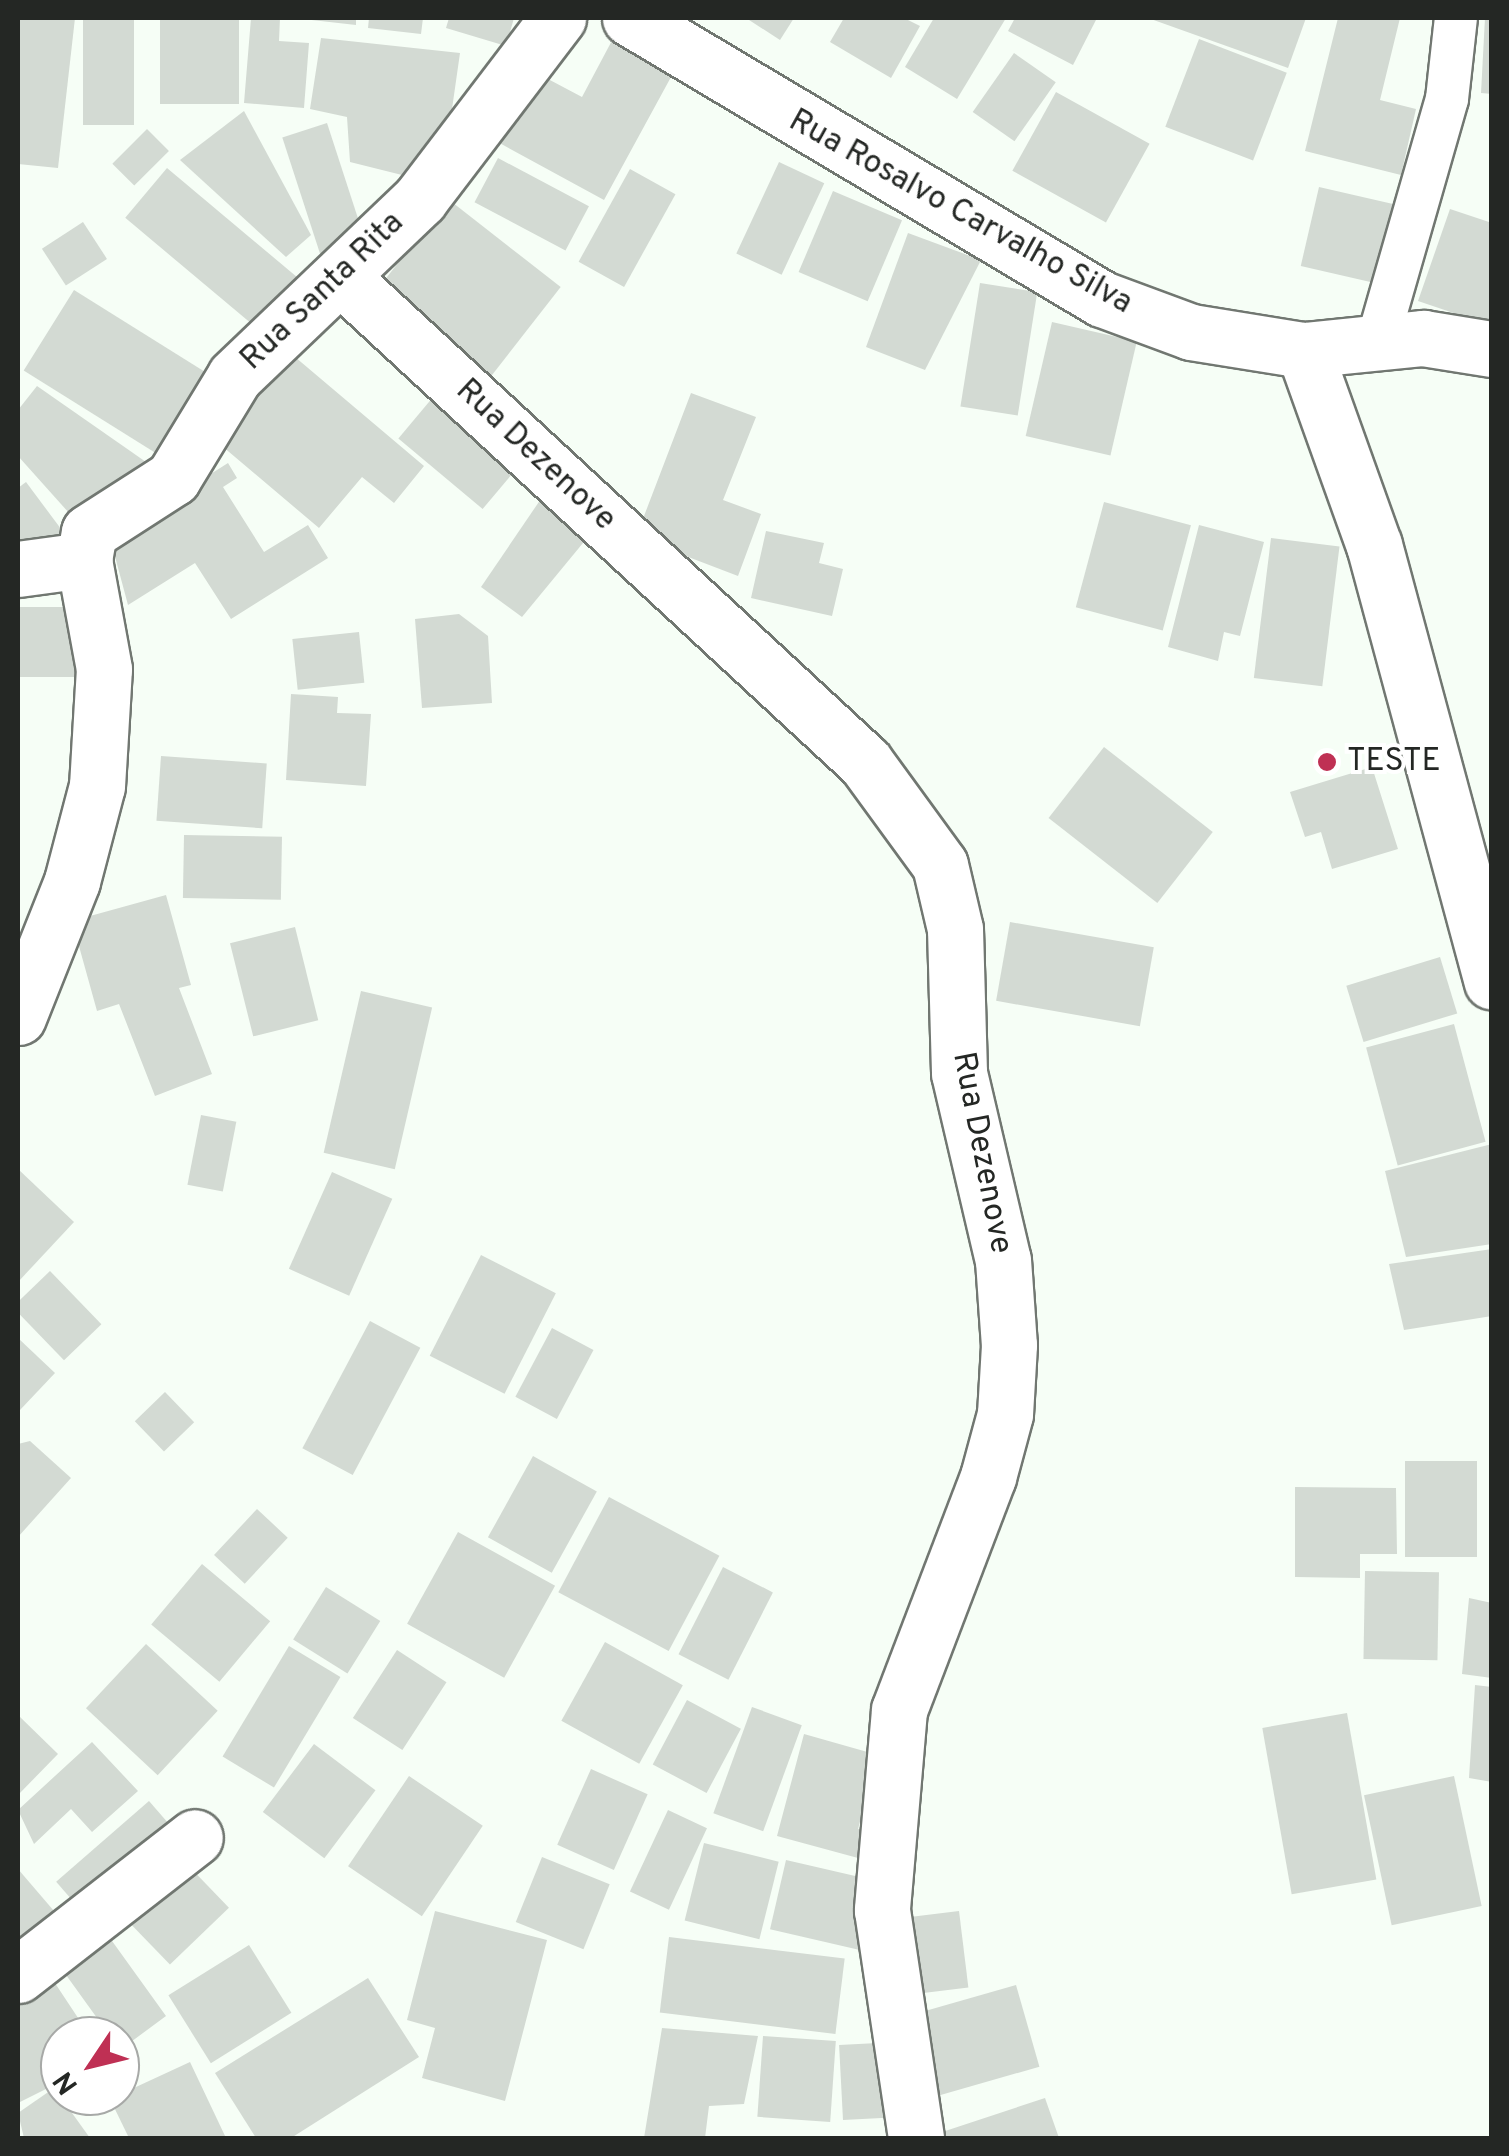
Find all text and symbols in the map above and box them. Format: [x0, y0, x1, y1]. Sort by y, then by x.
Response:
street label: Rua Rosalvo Carvalho Silva [782, 102, 1138, 324]
street label: Rua Santa Rita [234, 205, 412, 379]
street label: Rua Dezenove [447, 372, 623, 540]
place label: TESTE [1347, 743, 1441, 781]
marker: TESTE [1316, 751, 1338, 773]
street label: Rua Dezenove [943, 1049, 1019, 1257]
north arrow [40, 2016, 140, 2116]
text: N [47, 2064, 88, 2101]

